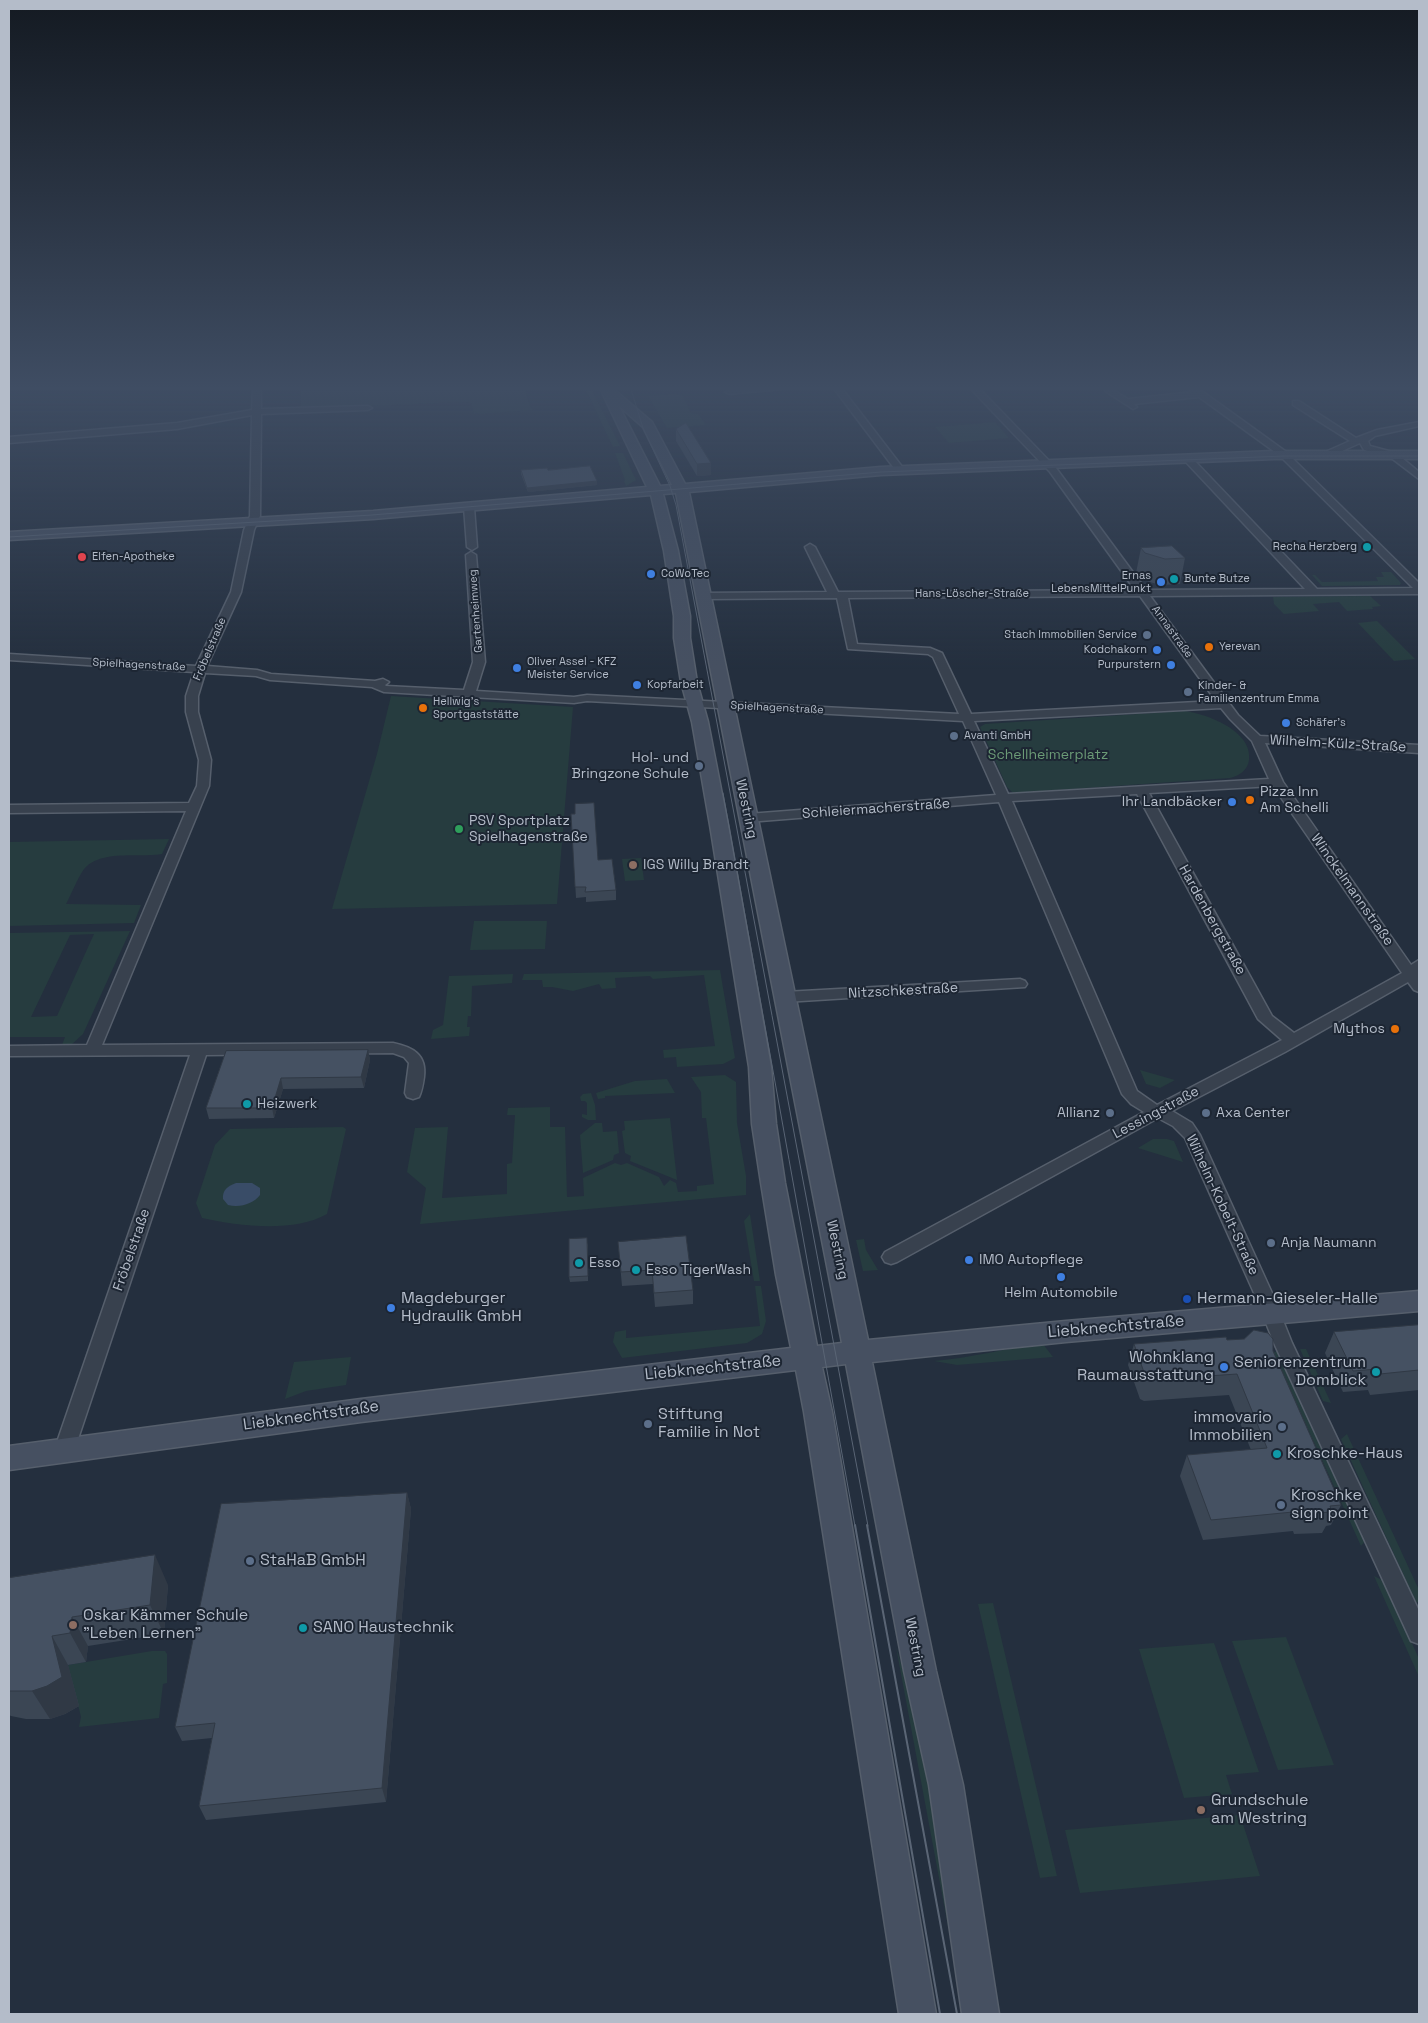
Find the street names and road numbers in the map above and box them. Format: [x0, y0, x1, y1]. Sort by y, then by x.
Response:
street label: Gartenheimweg [467, 569, 485, 653]
street label: Hans-Löscher-Straße [915, 587, 1029, 601]
street label: Annastraße [1149, 603, 1195, 661]
street label: Fröbelstraße [191, 615, 229, 683]
street label: Spielhagenstraße [92, 656, 186, 674]
street label: Spielhagenstraße [730, 699, 824, 717]
street label: Wilhelm-Külz-Straße [1269, 732, 1407, 756]
street label: Westring [732, 778, 760, 840]
street label: Schleiermacherstraße [801, 795, 951, 823]
street label: Winckelmannstraße [1307, 831, 1397, 949]
street label: Hardenbergstraße [1175, 862, 1249, 978]
street label: Nitzschkestraße [848, 980, 958, 1002]
street label: Lessingstraße [1110, 1083, 1202, 1143]
street label: Wilhelm-Kobelt-Straße [1182, 1132, 1262, 1278]
street label: Fröbelstraße [110, 1207, 154, 1293]
street label: Westring [823, 1219, 851, 1281]
street label: Liebknechtstraße [1047, 1311, 1185, 1343]
street label: Liebknechtstraße [644, 1351, 782, 1385]
street label: Liebknechtstraße [242, 1397, 380, 1435]
street label: Westring [901, 1616, 929, 1678]

